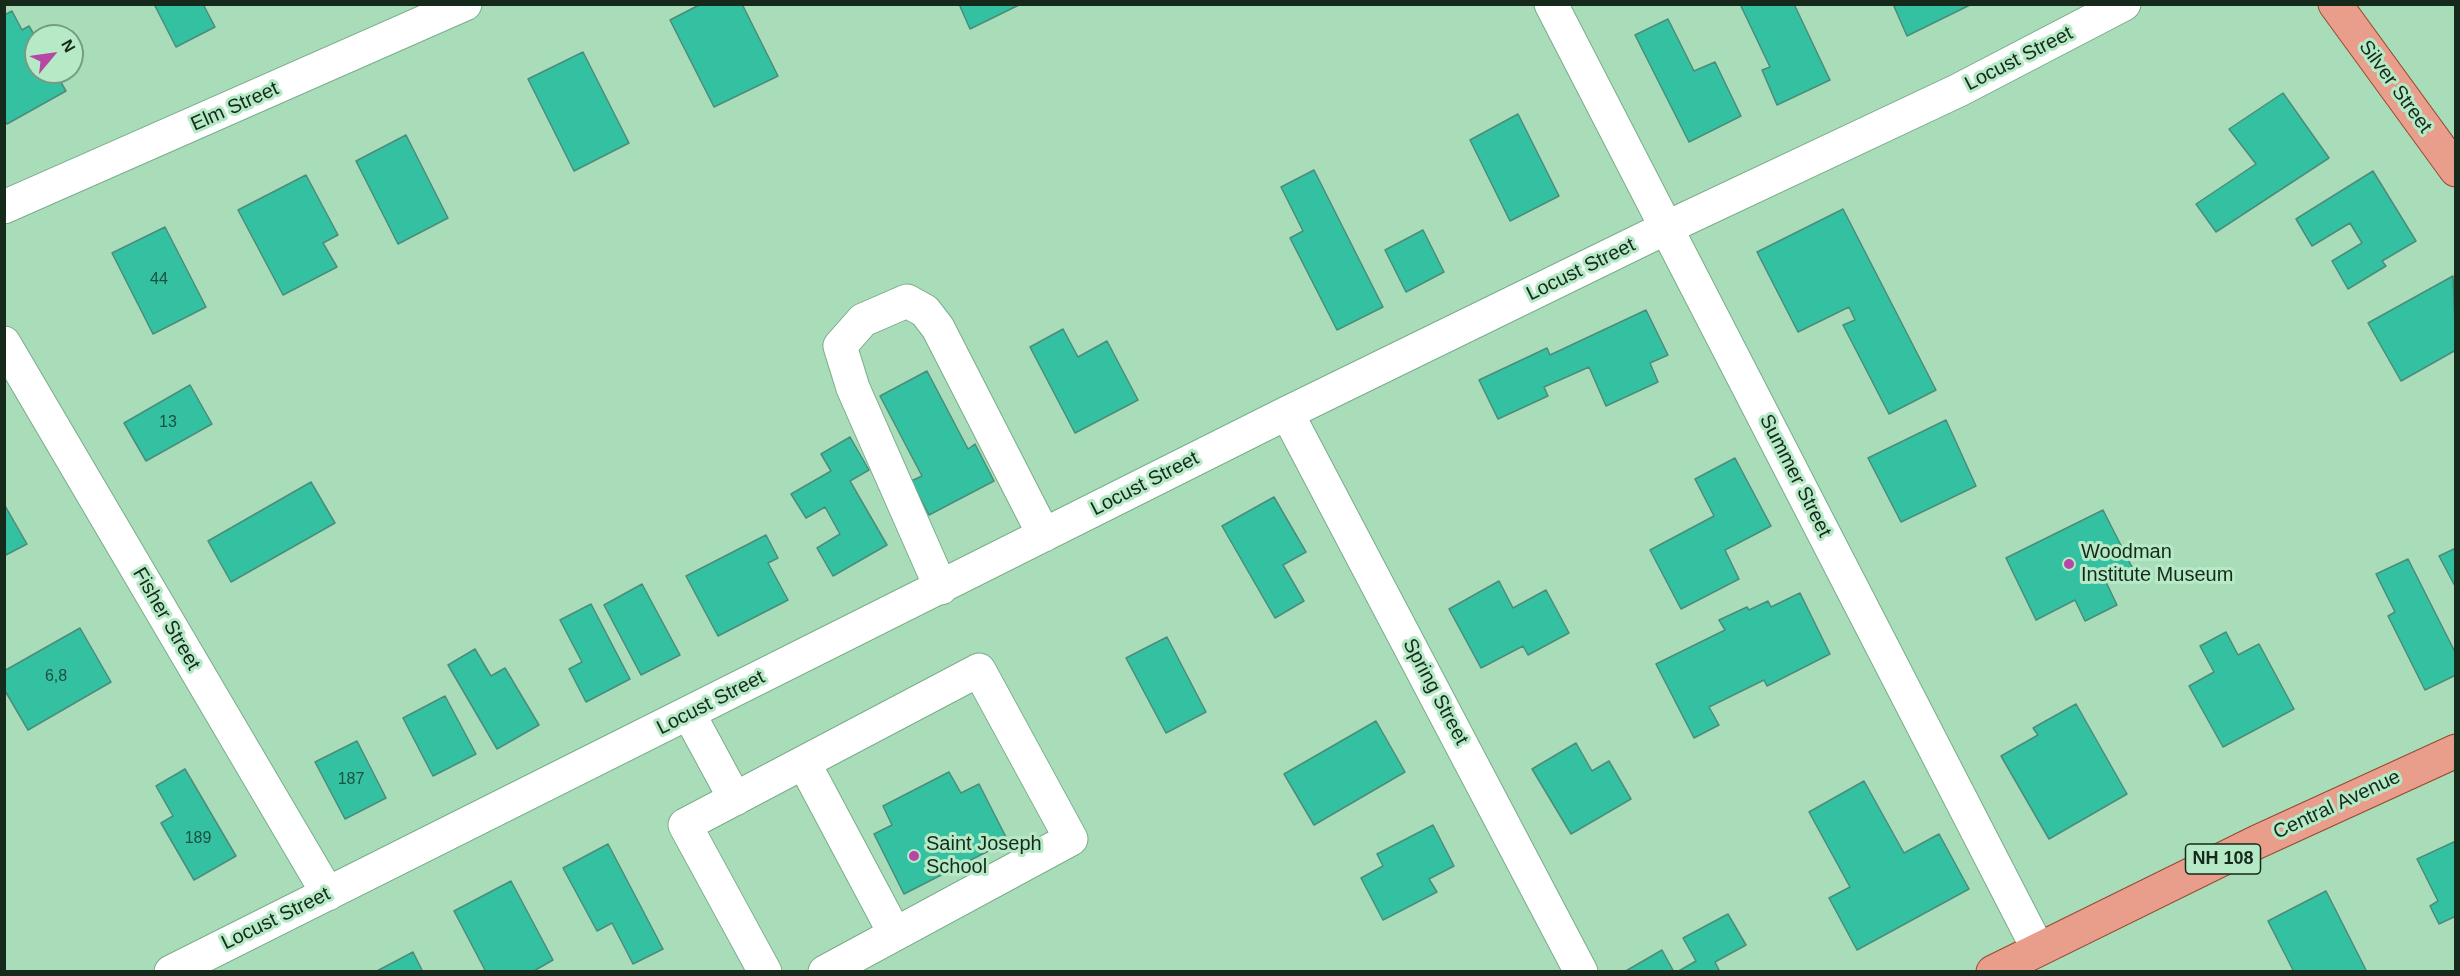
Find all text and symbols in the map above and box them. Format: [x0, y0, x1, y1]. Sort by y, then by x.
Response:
street label: Locust Street [1961, 22, 2077, 96]
north arrow [24, 24, 84, 84]
street label: Silver Street [2353, 36, 2437, 138]
text: N [58, 37, 79, 55]
street label: Elm Street [187, 77, 283, 137]
street label: Locust Street [1523, 233, 1639, 307]
house number: 44 [150, 270, 168, 290]
street label: Summer Street [1754, 411, 1836, 541]
house number: 13 [159, 413, 177, 433]
street label: Locust Street [1087, 447, 1203, 521]
place label: Woodman Institute Museum [2081, 540, 2233, 587]
marker: Woodman Institute Museum [2062, 557, 2076, 571]
street label: Fisher Street [127, 563, 205, 675]
street label: Spring Street [1397, 635, 1473, 749]
street label: Locust Street [653, 666, 769, 740]
house number: 6,8 [45, 667, 67, 687]
street label: Central Avenue [2270, 765, 2404, 845]
house number: 187 [338, 770, 364, 790]
house number: 189 [185, 829, 211, 849]
place label: Saint Joseph School [926, 832, 1042, 879]
road number: NH 108 [2186, 844, 2260, 874]
marker: Saint Joseph School [907, 849, 921, 863]
street label: Locust Street [218, 882, 334, 956]

